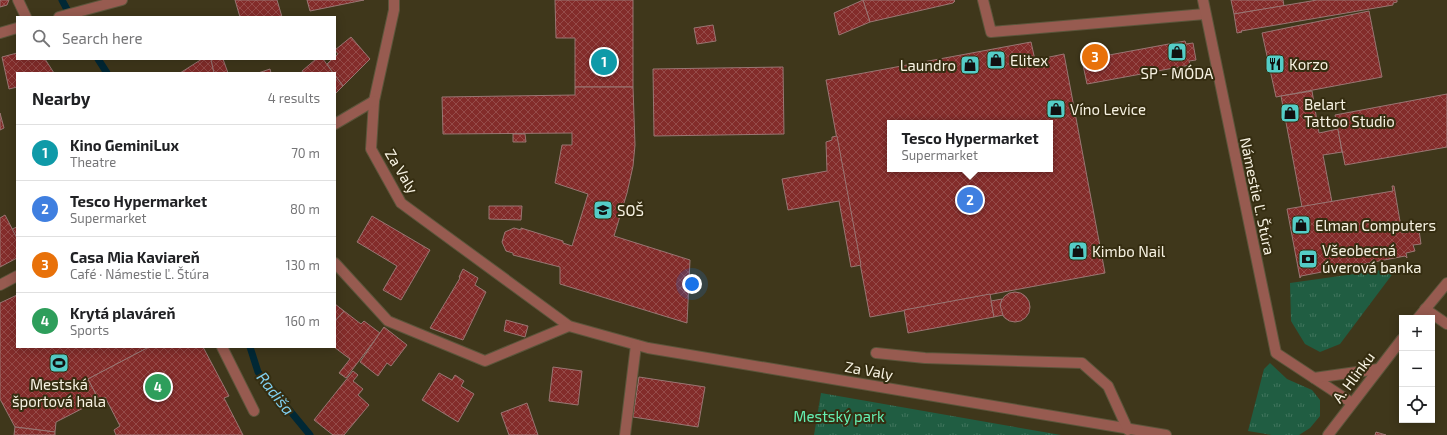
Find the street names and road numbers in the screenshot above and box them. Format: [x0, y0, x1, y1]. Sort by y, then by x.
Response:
street label: Námestie Ľ. Štúra [1237, 136, 1279, 256]
street label: Za Valy [382, 145, 422, 197]
street label: A. Hlinku [1328, 348, 1378, 406]
street label: Za Valy [843, 357, 895, 383]

